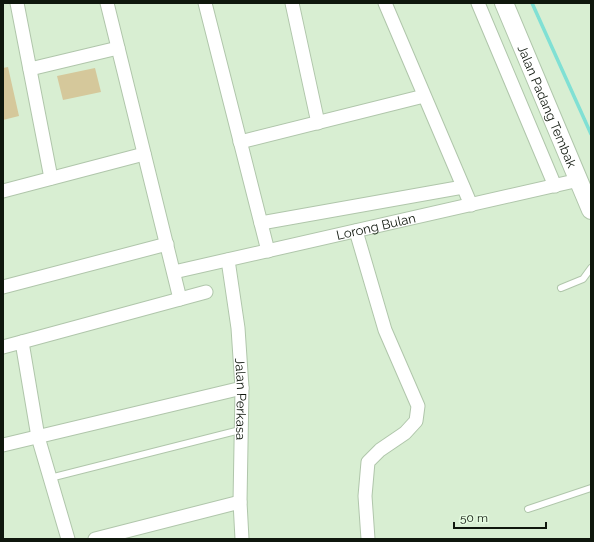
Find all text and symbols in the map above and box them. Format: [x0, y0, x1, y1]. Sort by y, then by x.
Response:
street label: Jalan Padang Tembak [514, 43, 579, 170]
street label: Lorong Bulan [335, 210, 417, 243]
street label: Jalan Perkasa [232, 358, 249, 440]
scale bar [454, 504, 546, 530]
text: 50 m [460, 511, 488, 525]

